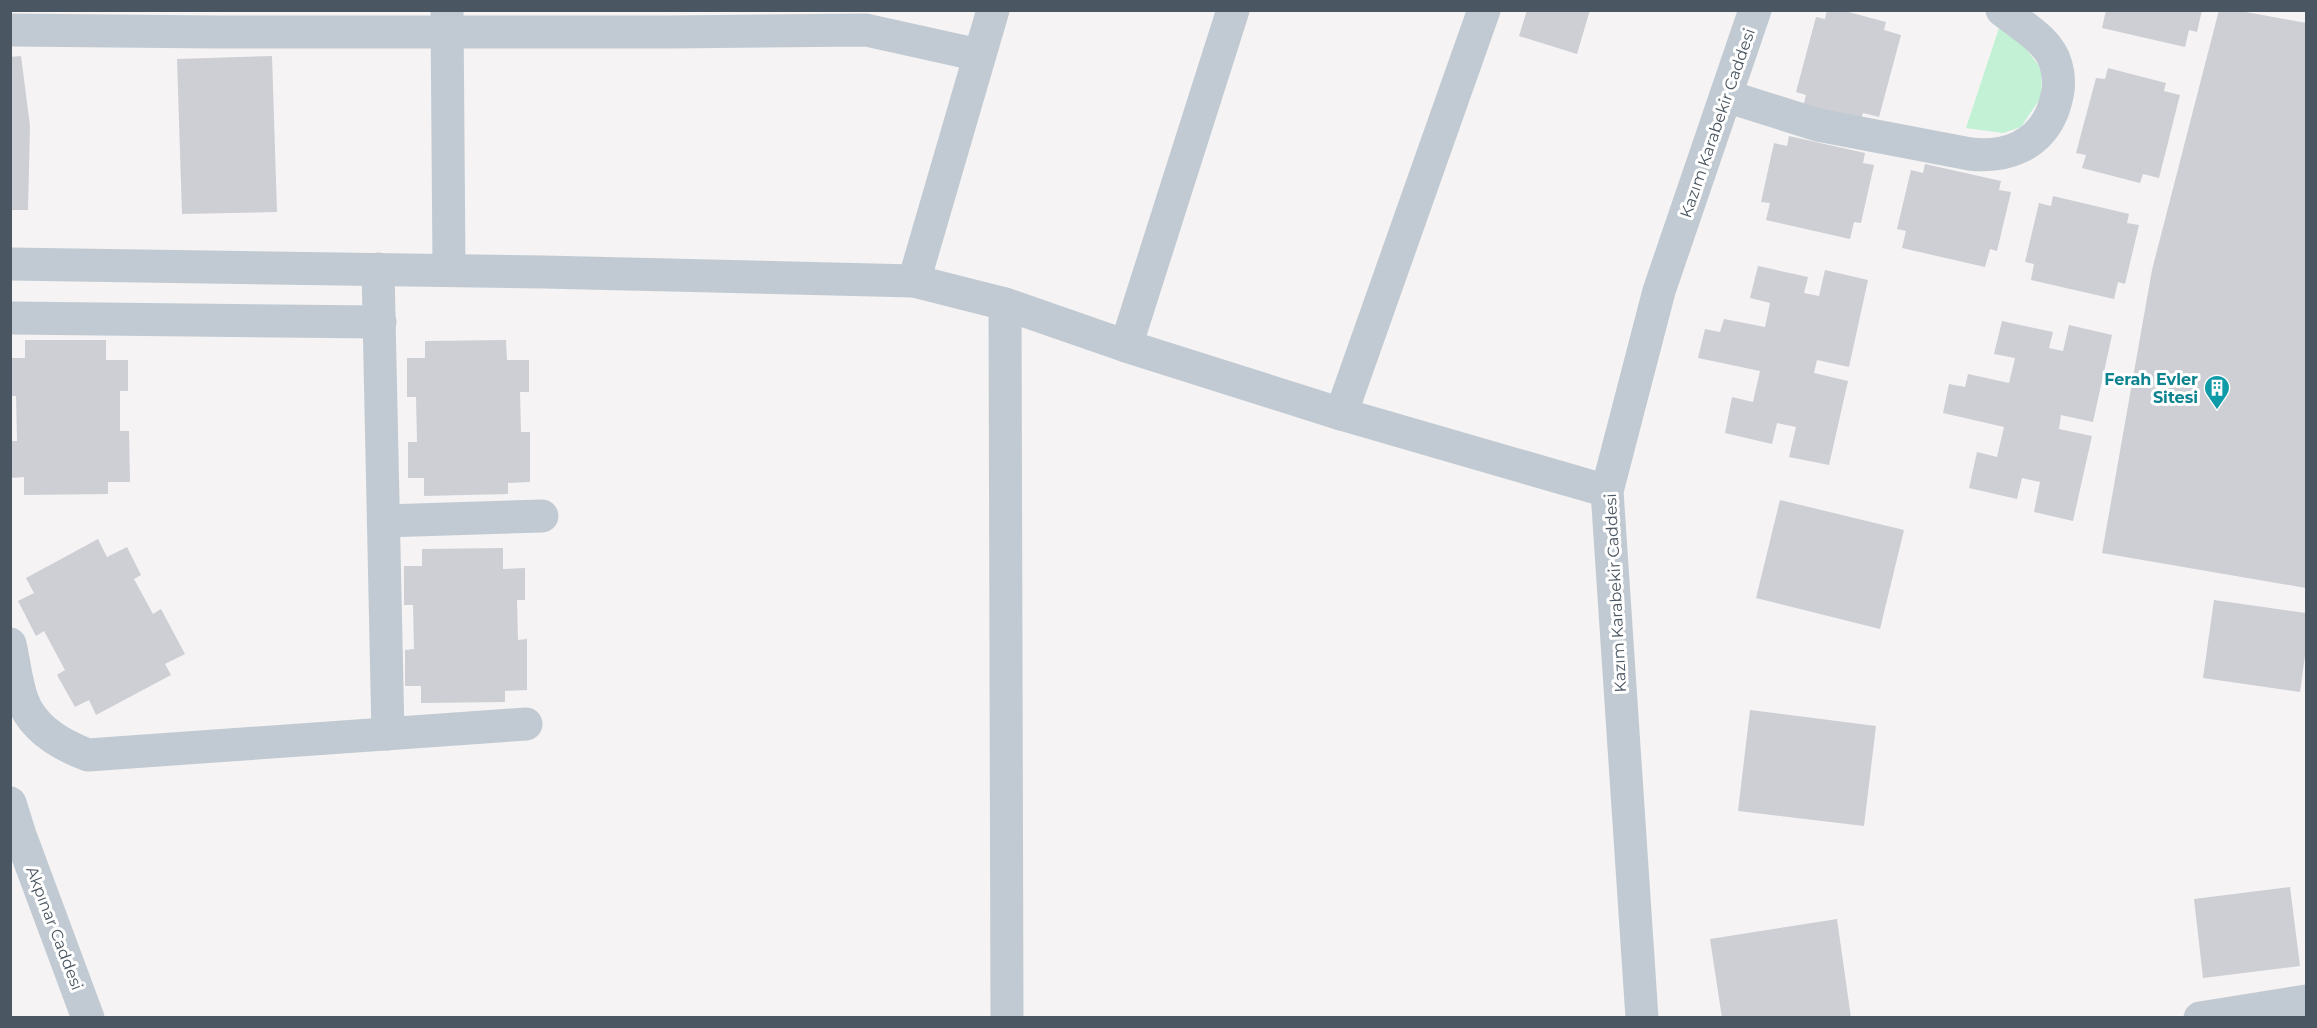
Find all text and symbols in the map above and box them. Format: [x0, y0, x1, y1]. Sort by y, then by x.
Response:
street label: Kazım Karabekir Caddesi [1676, 26, 1759, 220]
place label: Ferah Evler Sitesi [2104, 370, 2198, 407]
building icon: Ferah Evler Sitesi [2202, 373, 2232, 411]
street label: Kazım Karabekir Caddesi [1601, 493, 1630, 693]
street label: Akpınar Caddesi [22, 864, 87, 993]

